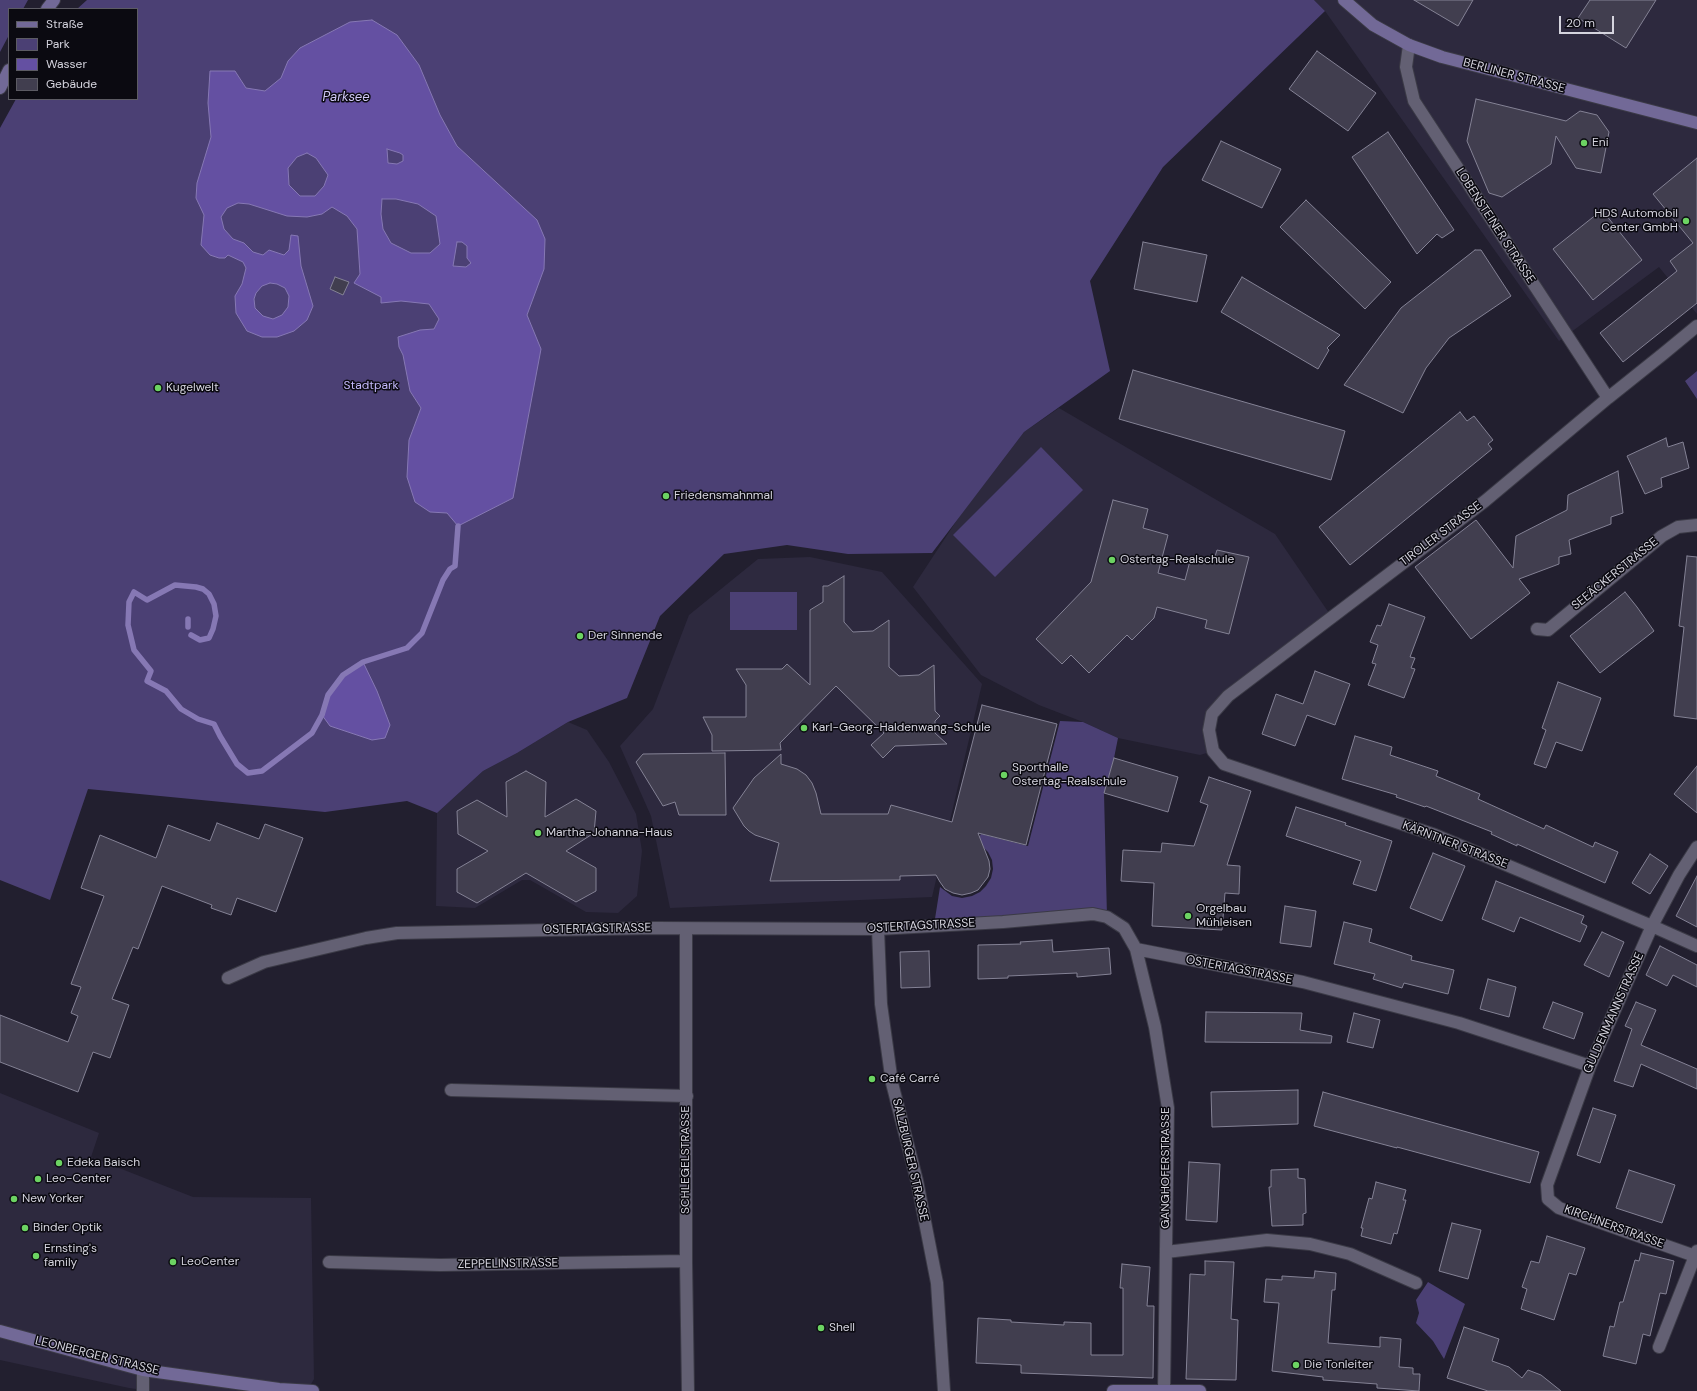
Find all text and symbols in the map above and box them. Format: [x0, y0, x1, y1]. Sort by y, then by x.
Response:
legend [8, 8, 138, 100]
scale bar [1561, 8, 1616, 34]
text: 20 m [1566, 15, 1595, 31]
text: Straße [46, 16, 83, 32]
text: Park [46, 36, 70, 52]
street label: BERLINER STRASSE [1461, 55, 1567, 97]
text: Wasser [46, 56, 87, 72]
text: Gebäude [46, 76, 97, 92]
water label: Parksee [322, 90, 370, 106]
place label: Eni [1592, 136, 1609, 150]
marker: Eni [1579, 138, 1589, 148]
street label: LOBENSTEINER STRASSE [1452, 166, 1538, 286]
place label: HDS Automobil Center GmbH [1594, 207, 1678, 235]
marker: HDS Automobil Center GmbH [1681, 216, 1691, 226]
park label: Stadtpark [344, 379, 398, 393]
place label: Kugelwelt [166, 381, 219, 395]
marker: Kugelwelt [153, 383, 163, 393]
place label: Friedensmahnmal [674, 489, 773, 503]
marker: Friedensmahnmal [661, 491, 671, 501]
street label: TIROLER STRASSE [1397, 499, 1485, 569]
street label: SEEÄCKERSTRASSE [1569, 535, 1661, 613]
place label: Ostertag-Realschule [1120, 553, 1234, 567]
marker: Ostertag-Realschule [1107, 555, 1117, 565]
place label: Der Sinnende [588, 629, 662, 643]
marker: Der Sinnende [575, 631, 585, 641]
place label: Karl-Georg-Haldenwang-Schule [812, 721, 991, 735]
marker: Karl-Georg-Haldenwang-Schule [799, 723, 809, 733]
place label: Sporthalle Ostertag-Realschule [1012, 761, 1126, 789]
marker: Sporthalle Ostertag-Realschule [999, 770, 1009, 780]
street label: KÄRNTNER STRASSE [1400, 818, 1510, 872]
place label: Martha-Johanna-Haus [546, 826, 673, 840]
marker: Martha-Johanna-Haus [533, 828, 543, 838]
place label: Orgelbau Mühleisen [1196, 902, 1252, 930]
marker: Orgelbau Mühleisen [1183, 911, 1193, 921]
street label: OSTERTAGSTRASSE [867, 916, 975, 936]
street label: OSTERTAGSTRASSE [543, 921, 651, 937]
street label: GULDENMANNSTRASSE [1581, 950, 1647, 1076]
street label: OSTERTAGSTRASSE [1184, 953, 1294, 987]
place label: Café Carré [880, 1072, 940, 1086]
marker: Café Carré [867, 1074, 877, 1084]
street label: SALZBURGER STRASSE [889, 1097, 931, 1223]
street label: SCHLEGELSTRASSE [679, 1106, 693, 1214]
street label: GANGHOFERSTRASSE [1159, 1107, 1173, 1229]
place label: Edeka Baisch [67, 1156, 140, 1170]
marker: Edeka Baisch [54, 1158, 64, 1168]
place label: Leo-Center [46, 1172, 111, 1186]
marker: Leo-Center [33, 1174, 43, 1184]
place label: New Yorker [22, 1192, 84, 1206]
marker: New Yorker [9, 1194, 19, 1204]
street label: KIRCHNERSTRASSE [1562, 1202, 1666, 1252]
place label: Binder Optik [33, 1221, 102, 1235]
marker: Binder Optik [20, 1223, 30, 1233]
place label: Ernsting's family [44, 1242, 97, 1270]
marker: Ernsting's family [31, 1251, 41, 1261]
place label: LeoCenter [181, 1255, 239, 1269]
street label: ZEPPELINSTRASSE [458, 1256, 558, 1272]
marker: LeoCenter [168, 1257, 178, 1267]
place label: Shell [829, 1321, 855, 1335]
marker: Shell [816, 1323, 826, 1333]
street label: LEONBERGER STRASSE [33, 1334, 161, 1378]
place label: Die Tonleiter [1304, 1358, 1373, 1372]
marker: Die Tonleiter [1291, 1360, 1301, 1370]

